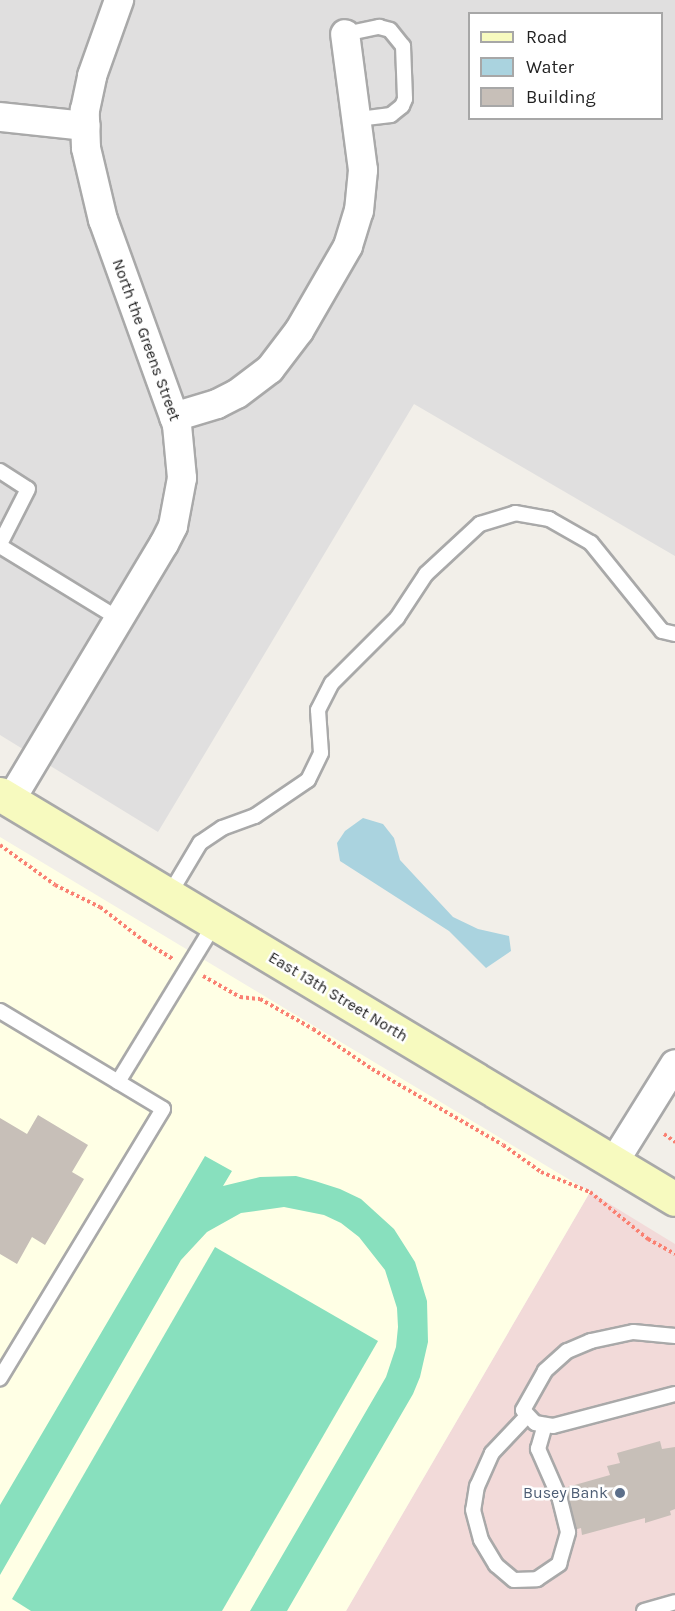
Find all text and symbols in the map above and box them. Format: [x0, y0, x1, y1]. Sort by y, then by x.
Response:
legend [468, 12, 663, 120]
text: Road [526, 26, 567, 48]
text: Water [526, 56, 574, 78]
text: Building [526, 86, 596, 108]
street label: North the Greens Street [108, 256, 184, 424]
street label: East 13th Street North [265, 948, 411, 1046]
place label: Busey Bank [523, 1483, 608, 1503]
marker: Busey Bank [613, 1486, 627, 1500]

